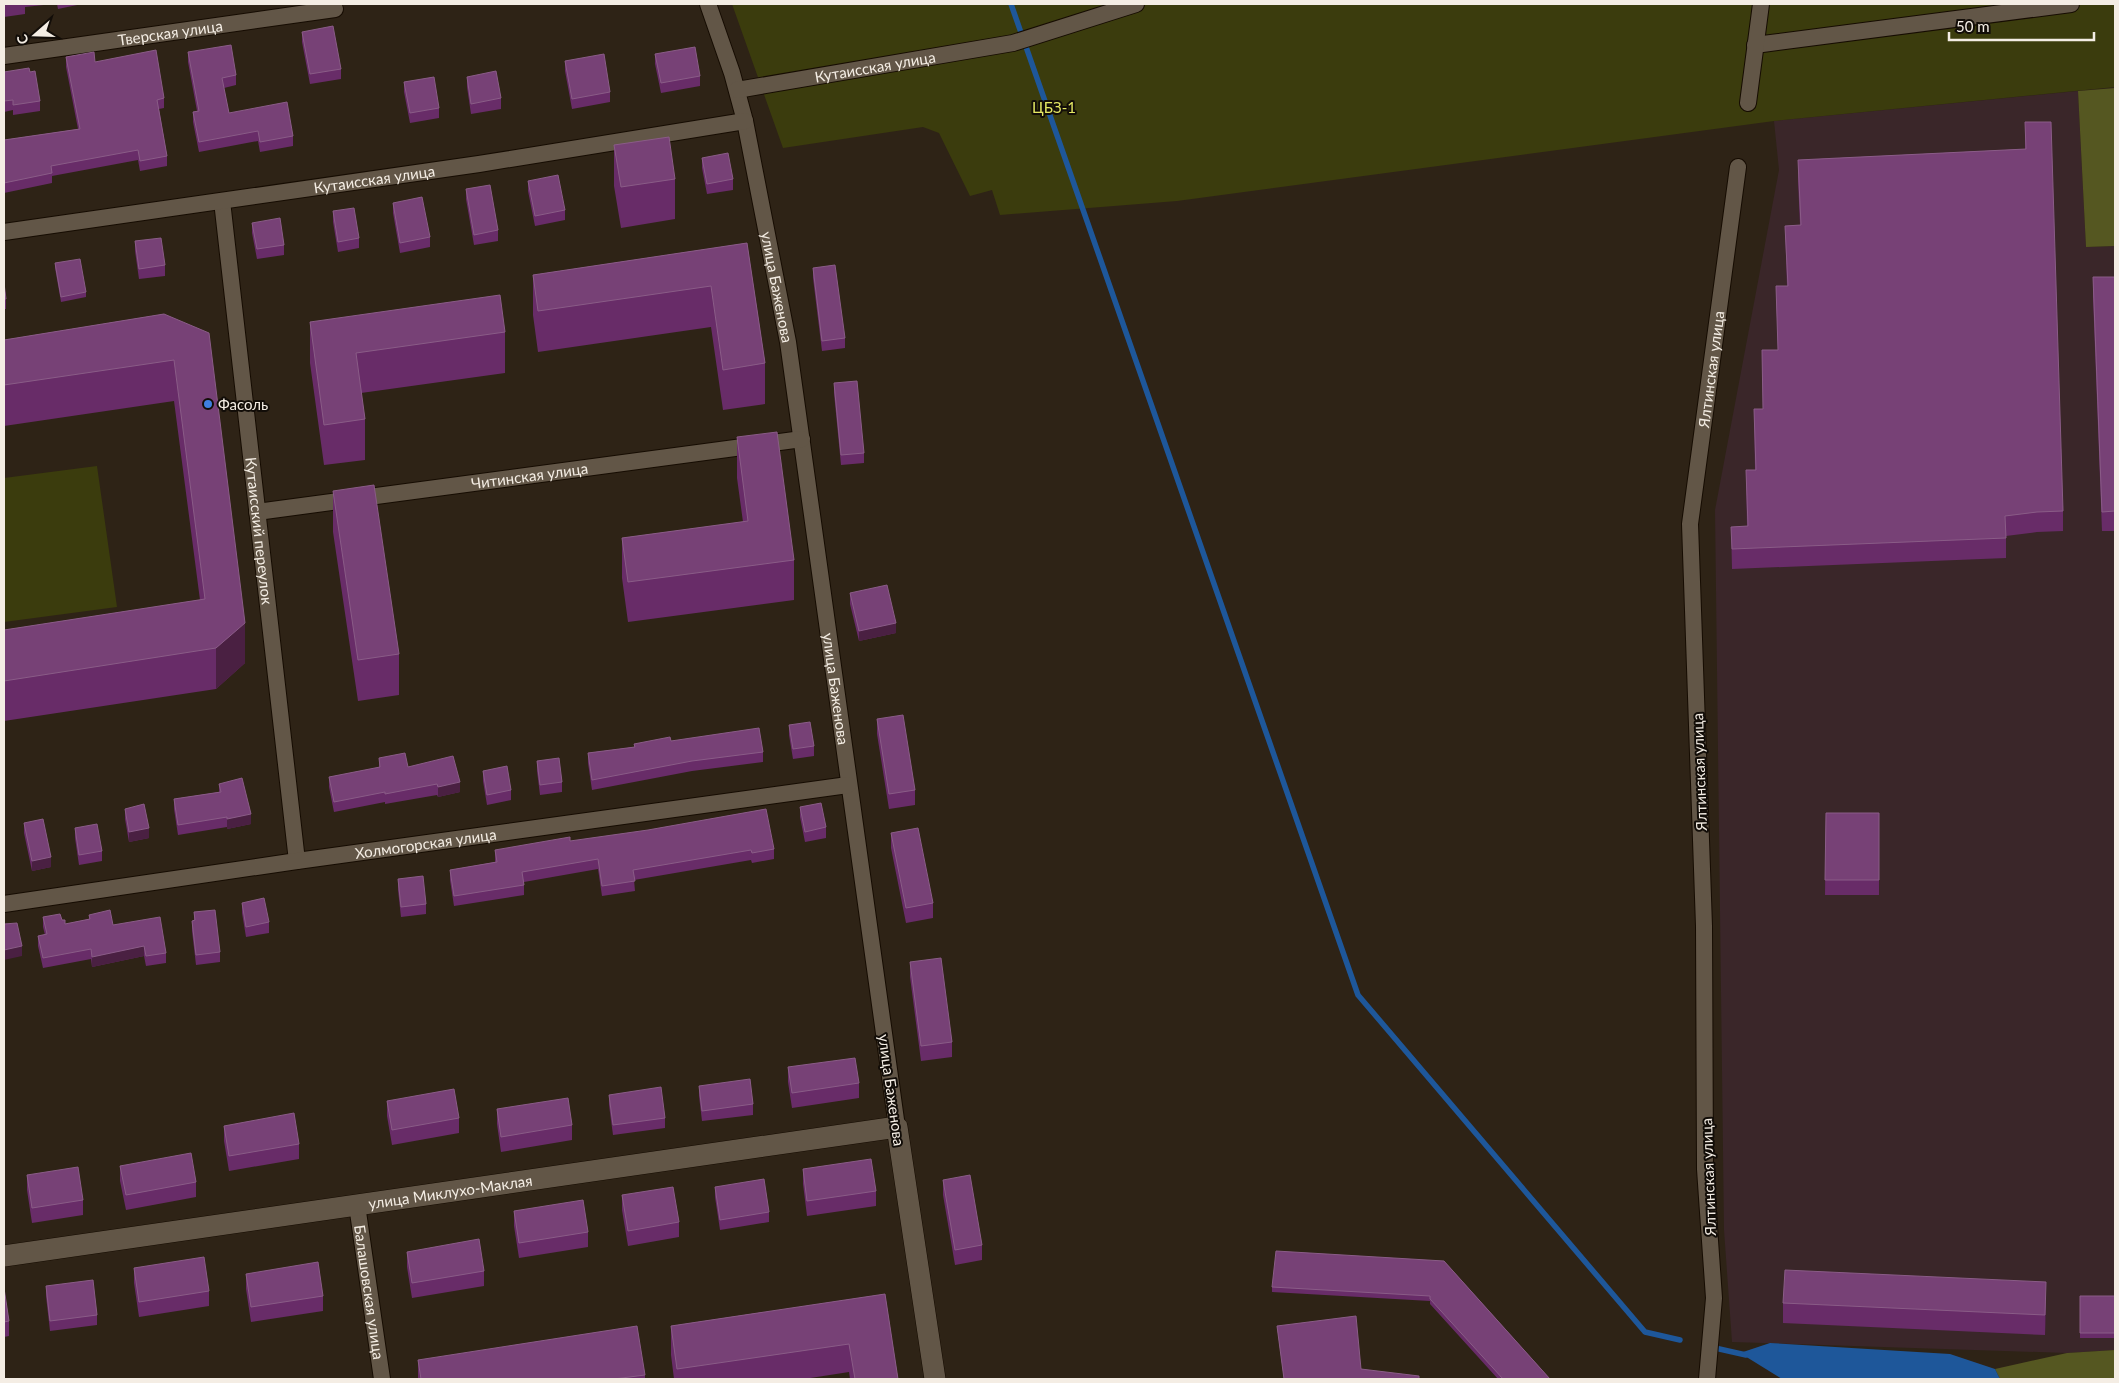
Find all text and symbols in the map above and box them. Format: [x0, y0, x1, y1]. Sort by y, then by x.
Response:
north arrow [10, 10, 60, 60]
scale bar [1949, 10, 2094, 42]
street label: Тверская улица [117, 16, 224, 49]
text: 50 m [1956, 17, 1990, 35]
text: С [12, 32, 32, 47]
street label: Кутаисская улица [813, 47, 937, 86]
park label: ЦБЗ-1 [1032, 98, 1076, 116]
street label: Кутаисская улица [312, 161, 436, 197]
street label: улица Баженова [758, 230, 797, 344]
street label: Ялтинская улица [1694, 310, 1728, 430]
place label: Фасоль [218, 395, 268, 413]
marker: Фасоль [202, 398, 214, 410]
street label: Кутаисский переулок [242, 456, 277, 606]
street label: Читинская улица [470, 459, 589, 492]
street label: улица Баженова [819, 632, 853, 746]
street label: Ялтинская улица [1688, 713, 1710, 832]
street label: Холмогорская улица [354, 825, 498, 862]
street label: улица Баженова [875, 1033, 909, 1147]
street label: Ялтинская улица [1697, 1118, 1719, 1237]
street label: улица Миклухо-Маклая [367, 1171, 534, 1212]
street label: Балашовская улица [351, 1224, 388, 1361]

